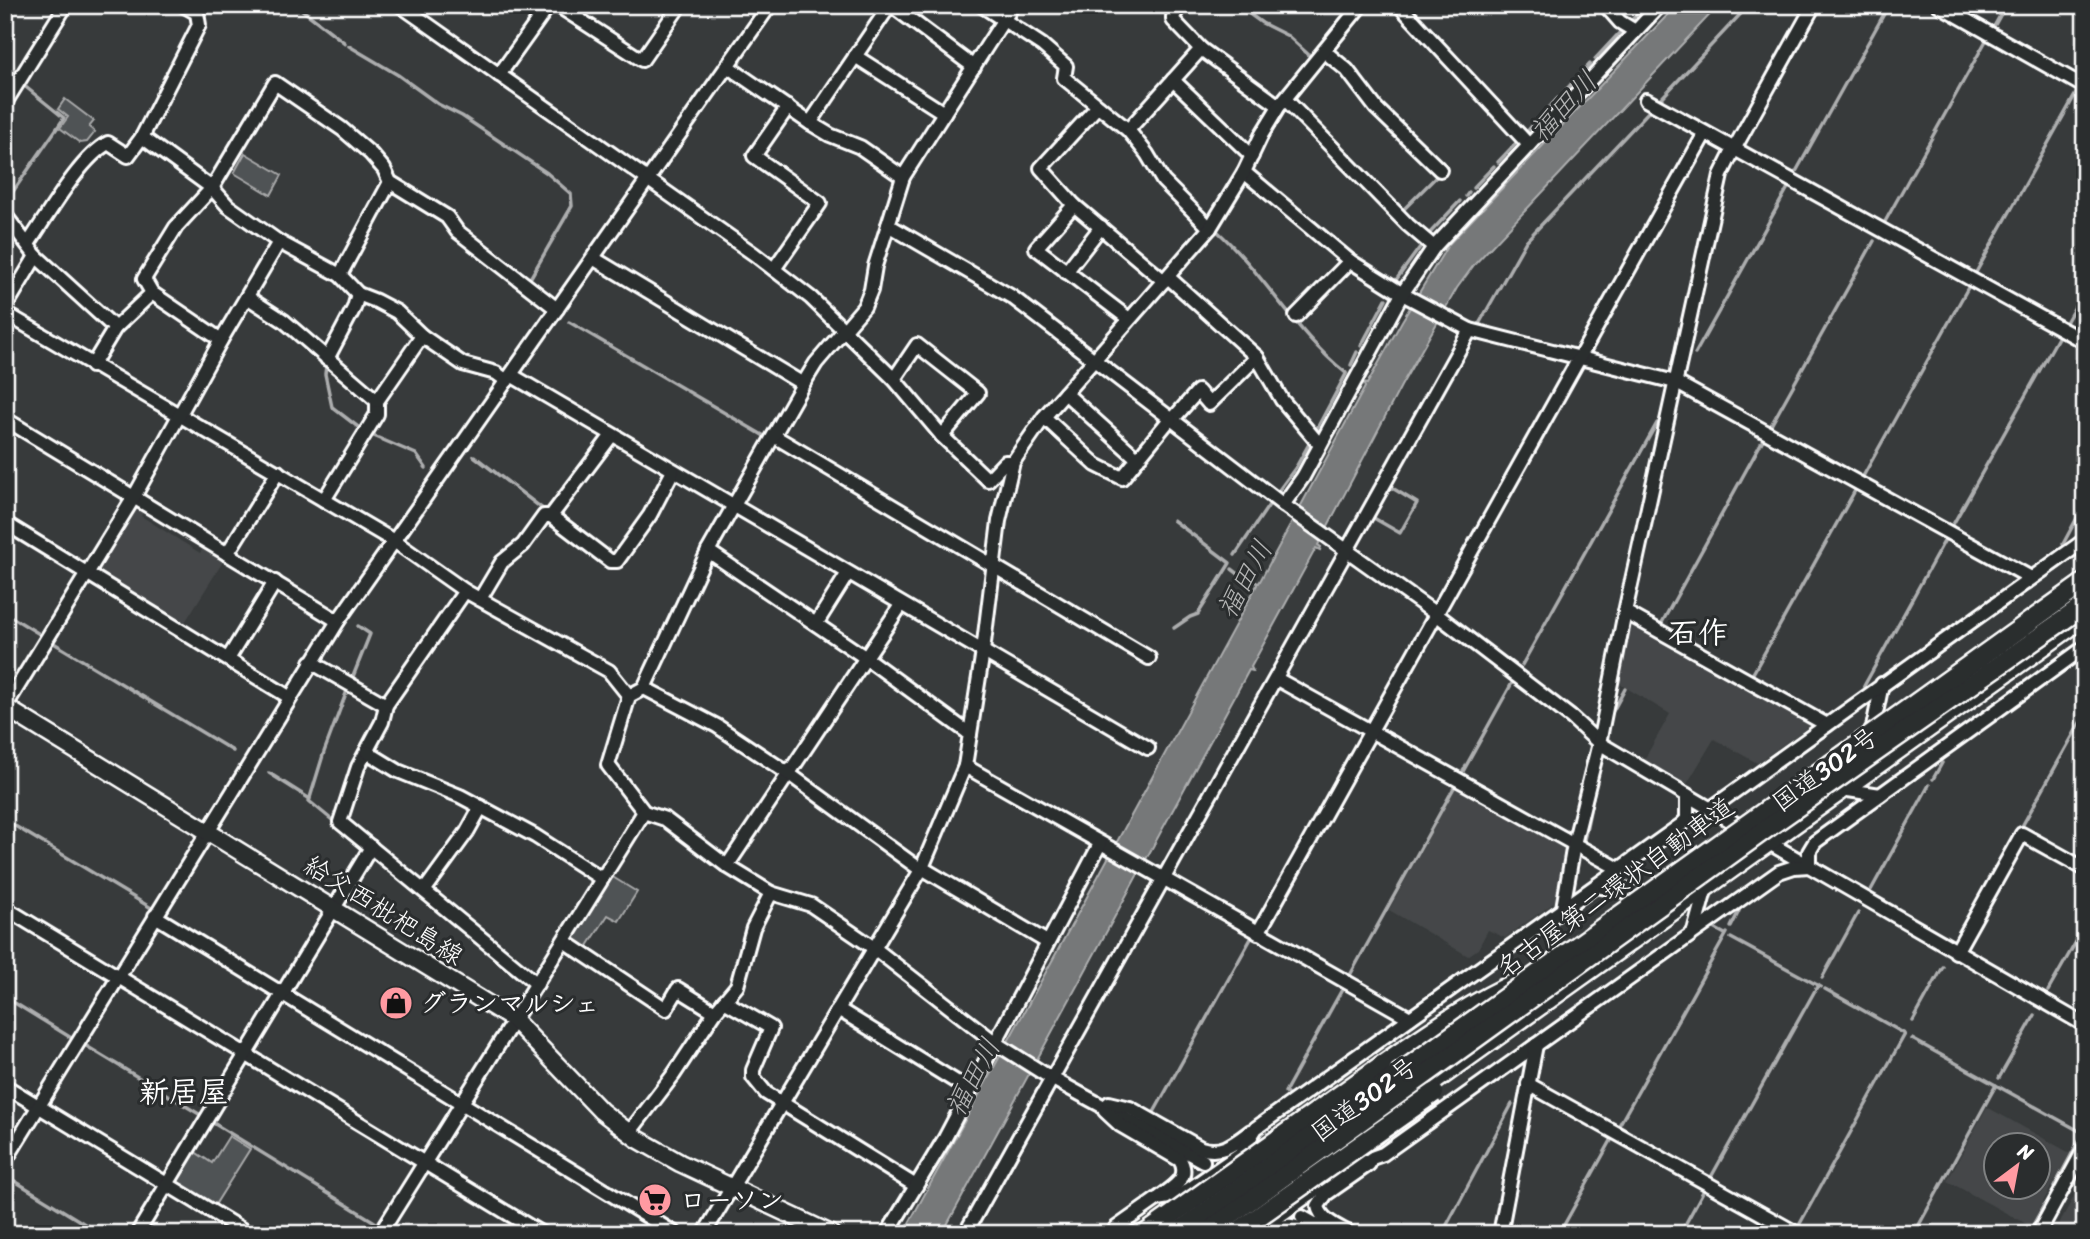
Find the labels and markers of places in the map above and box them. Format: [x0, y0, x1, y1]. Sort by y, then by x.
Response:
place label: グランマルシェ [420, 980, 599, 1026]
shop icon: グランマルシェ [377, 984, 415, 1022]
place label: ローソン [680, 1177, 784, 1223]
supermarket icon: ローソン [636, 1181, 674, 1219]

